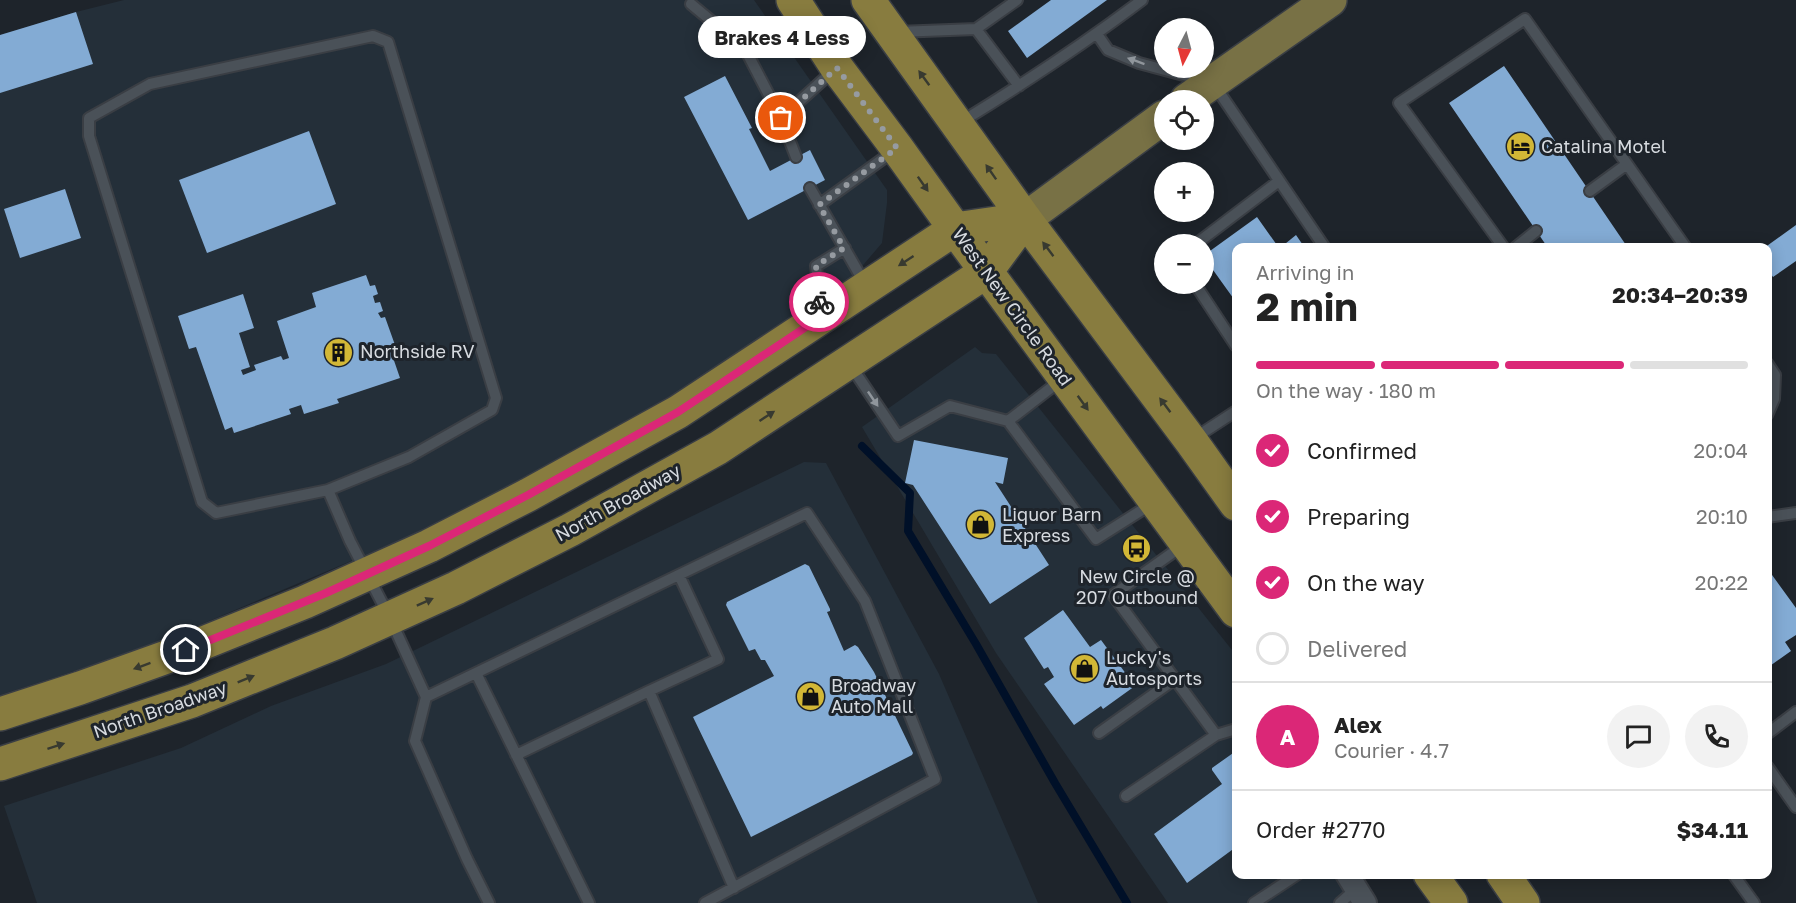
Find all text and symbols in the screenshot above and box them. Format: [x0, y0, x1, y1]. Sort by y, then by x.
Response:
callout: Brakes 4 Less [697, 16, 865, 58]
north arrow [1154, 18, 1214, 78]
map controls [1154, 18, 1214, 294]
text: Brakes 4 Less [714, 25, 850, 49]
one-way arrow [1127, 55, 1145, 65]
one-way arrow [918, 70, 930, 86]
button: locate [1154, 90, 1214, 150]
pin [755, 92, 806, 143]
icon: bag [764, 101, 797, 134]
hotel icon: Catalina Motel [1504, 131, 1536, 163]
place label: Catalina Motel [1541, 135, 1667, 157]
button: + [1154, 162, 1214, 222]
one-way arrow [985, 164, 997, 180]
one-way arrow [917, 175, 929, 191]
street label: West New Circle Road [948, 223, 1077, 390]
button: − [1154, 234, 1214, 294]
one-way arrow [1042, 242, 1054, 257]
one-way arrow [898, 255, 914, 266]
text: Arriving in [1256, 260, 1354, 284]
courier [789, 272, 849, 332]
text: 20:34–20:39 [1612, 281, 1748, 308]
text: 2 min [1256, 283, 1358, 330]
icon: bike [803, 286, 836, 319]
building icon: Northside RV [323, 336, 355, 368]
place label: Northside RV [360, 340, 474, 362]
text: On the way · 180 m [1256, 378, 1436, 402]
one-way arrow [867, 391, 879, 407]
one-way arrow [1077, 396, 1089, 411]
one-way arrow [1159, 398, 1171, 413]
one-way arrow [758, 411, 775, 422]
icon: check [1256, 434, 1289, 467]
text: Confirmed [1307, 437, 1417, 464]
text: 20:04 [1693, 438, 1748, 462]
street label: North Broadway [551, 459, 684, 546]
icon: check [1256, 500, 1289, 533]
place label: Liquor Barn Express [1002, 503, 1102, 546]
text: Preparing [1307, 503, 1410, 530]
text: 20:10 [1696, 504, 1748, 528]
shop icon: Liquor Barn Express [965, 509, 997, 541]
bus stop icon: New Circle @ 207 Outbound [1121, 532, 1153, 564]
place label: New Circle @ 207 Outbound [1076, 565, 1198, 608]
icon: check [1256, 566, 1289, 599]
text: On the way [1307, 569, 1425, 596]
text: 20:22 [1695, 570, 1748, 594]
one-way arrow [417, 597, 435, 607]
pin [160, 624, 211, 675]
icon: home [169, 633, 202, 666]
text: Delivered [1307, 635, 1407, 662]
place label: Lucky's Autosports [1106, 646, 1202, 689]
shop icon: Lucky's Autosports [1069, 652, 1101, 684]
one-way arrow [133, 661, 151, 671]
one-way arrow [237, 674, 255, 683]
place label: Broadway Auto Mall [831, 674, 916, 717]
street label: North Broadway [90, 676, 229, 742]
shop icon: Broadway Auto Mall [794, 680, 826, 712]
button: chat [1607, 705, 1670, 768]
button: phone [1685, 705, 1748, 768]
text: Alex [1334, 711, 1382, 738]
text: A [1280, 723, 1295, 750]
text: Courier · 4.7 [1334, 738, 1449, 762]
one-way arrow [47, 740, 65, 750]
text: Order #2770 [1256, 816, 1386, 843]
text: $34.11 [1676, 816, 1748, 843]

